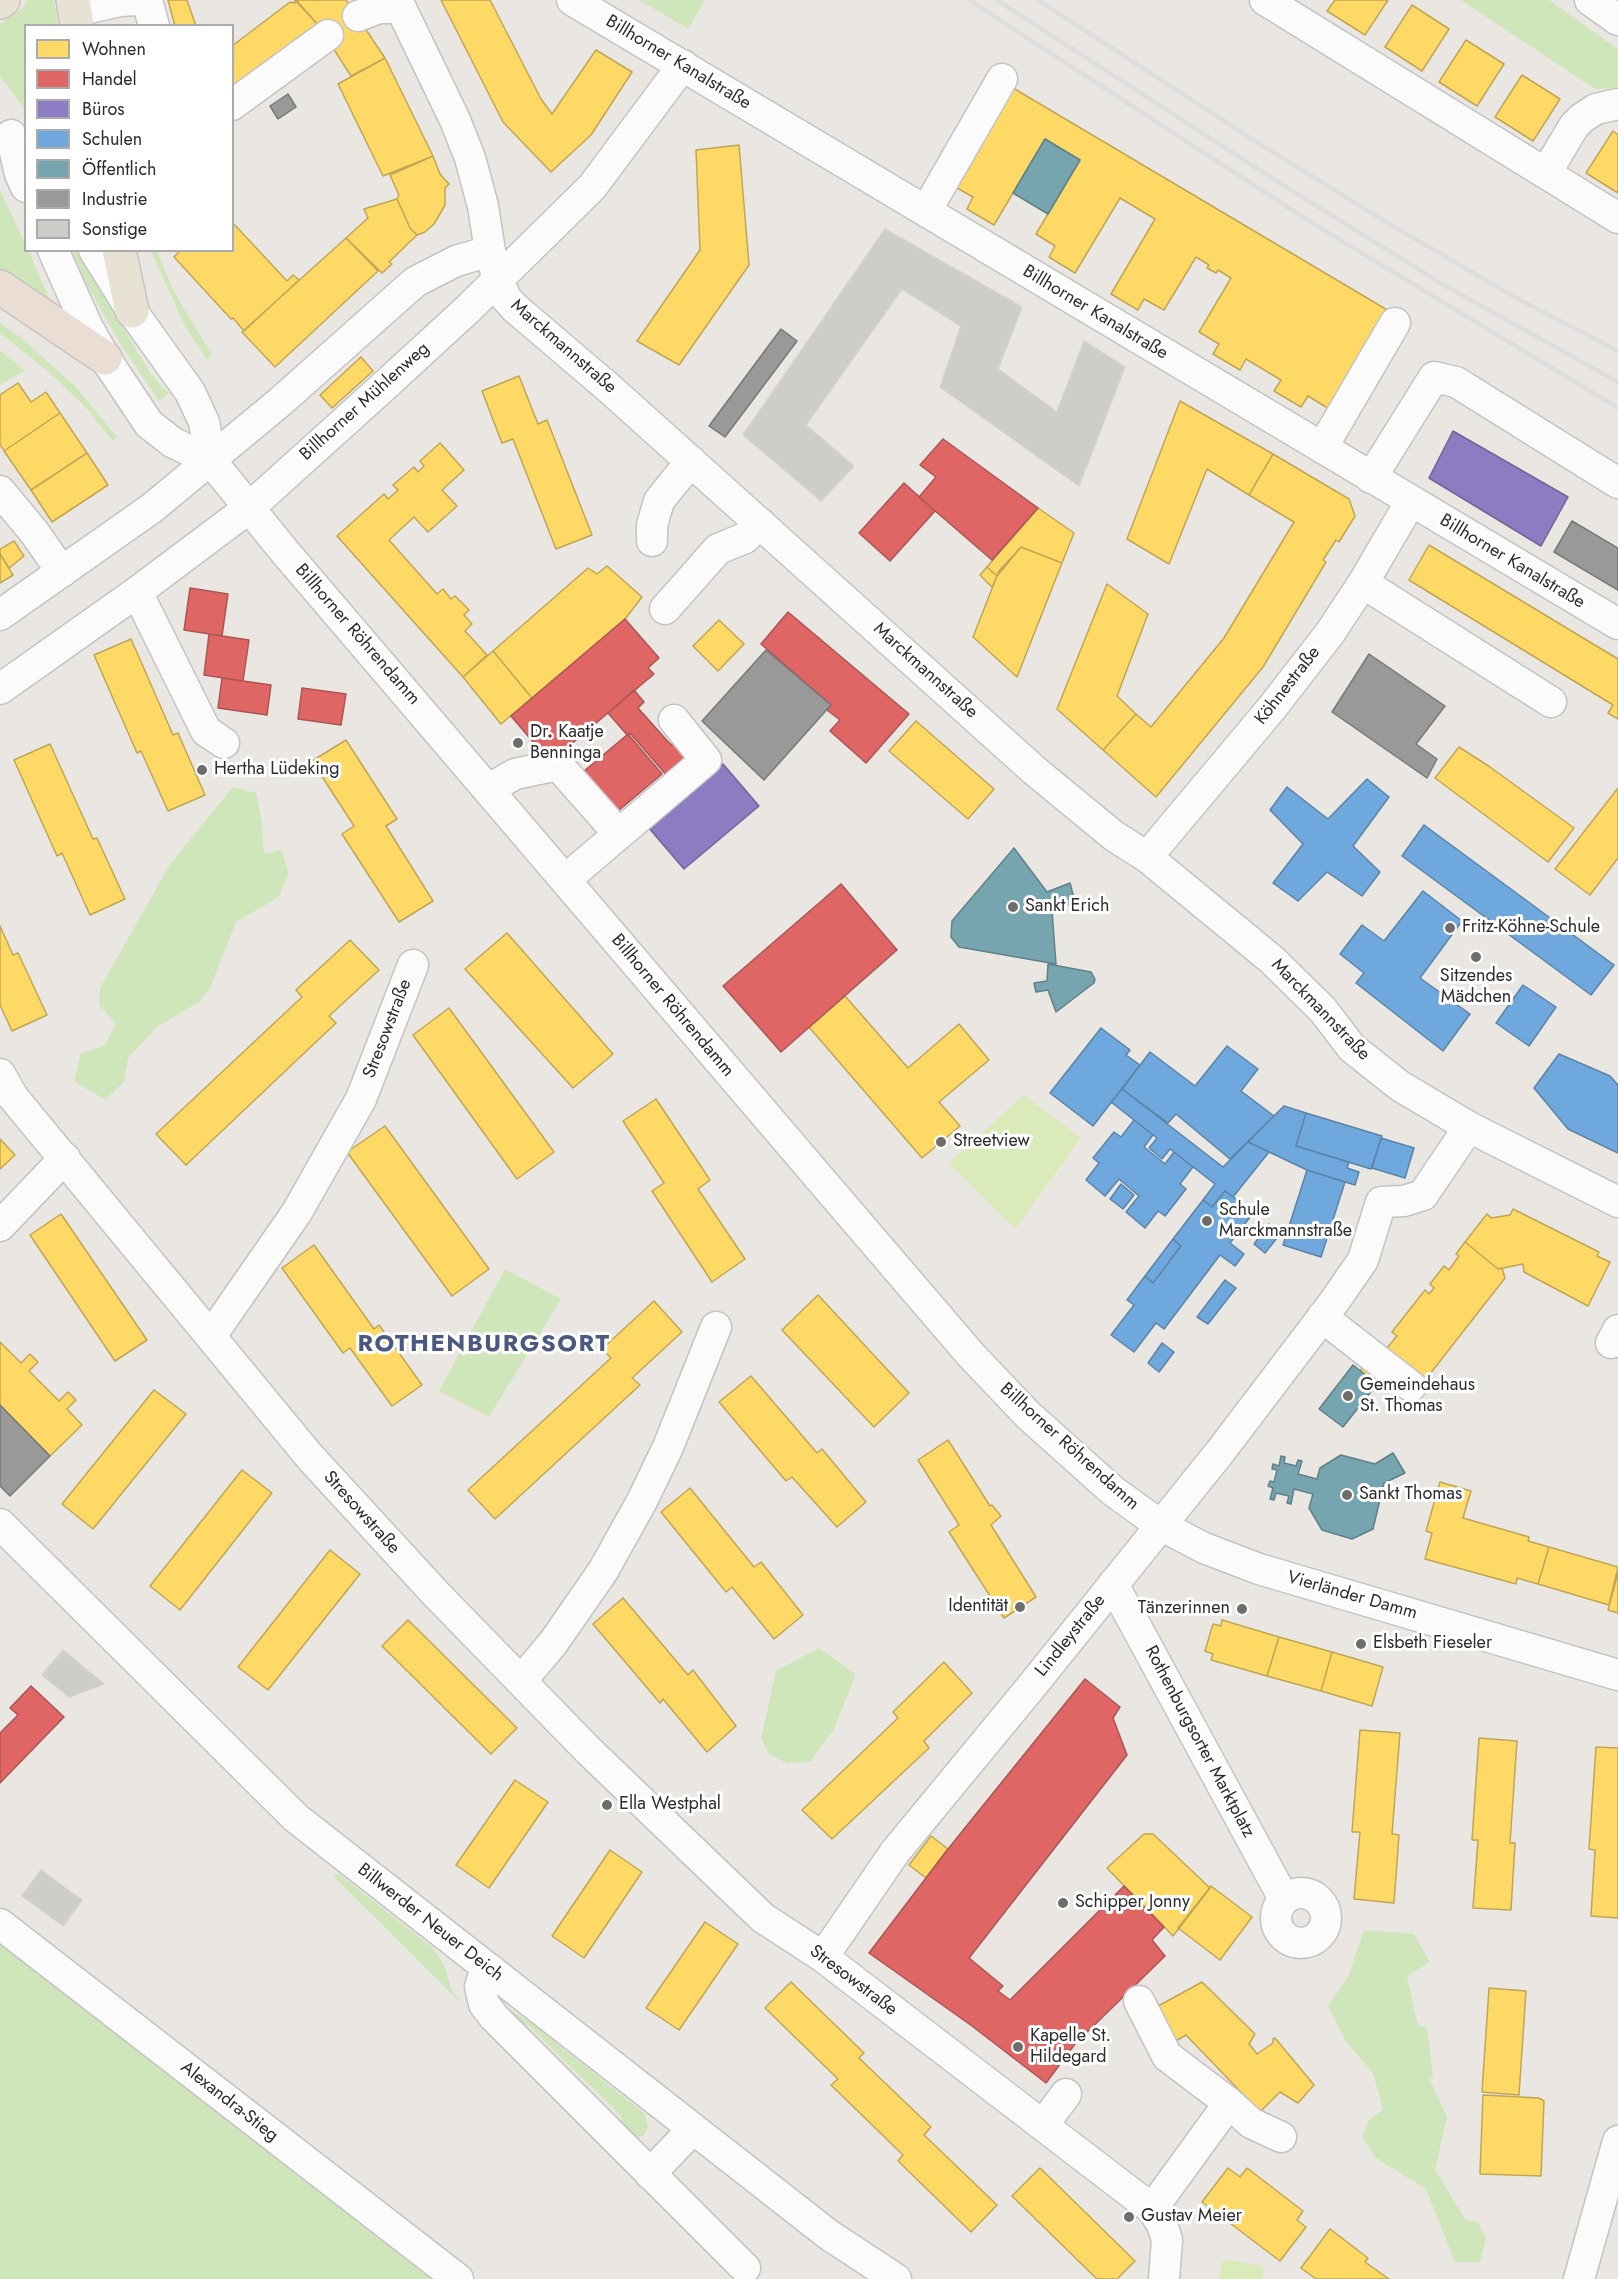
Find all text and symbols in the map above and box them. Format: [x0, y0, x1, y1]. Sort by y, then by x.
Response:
street label: Billhorner Kanalstraße [601, 11, 755, 115]
legend [24, 24, 234, 252]
text: Wohnen [82, 36, 146, 62]
text: Handel [82, 66, 137, 92]
text: Büros [82, 96, 124, 122]
text: Schulen [82, 126, 142, 152]
text: Öffentlich [82, 156, 156, 182]
text: Industrie [82, 186, 147, 212]
text: Sonstige [82, 216, 147, 242]
street label: Billhorner Kanalstraße [1018, 261, 1172, 365]
street label: Marckmannstraße [506, 295, 620, 399]
street label: Billhorner Mühlenweg [296, 338, 434, 466]
street label: Billhorner Kanalstraße [1435, 510, 1589, 614]
street label: Billhorner Röhrendamm [290, 560, 424, 710]
street label: Marckmannstraße [868, 618, 982, 724]
street label: Köhnestraße [1251, 643, 1325, 729]
place label: Dr. Kaatje Benninga [530, 722, 604, 764]
marker: Dr. Kaatje Benninga [511, 736, 525, 750]
place label: Hertha Lüdeking [214, 759, 340, 781]
marker: Hertha Lüdeking [195, 763, 209, 777]
place label: Sankt Erich [1025, 896, 1109, 918]
marker: Sankt Erich [1006, 900, 1020, 914]
place label: Fritz-Köhne-Schule [1462, 917, 1600, 939]
marker: Fritz-Köhne-Schule [1443, 921, 1457, 935]
street label: Billhorner Röhrendamm [606, 930, 738, 1082]
marker: Sitzendes Mädchen [1469, 950, 1483, 964]
street label: Marckmannstraße [1266, 955, 1374, 1065]
place label: Sitzendes Mädchen [1440, 966, 1512, 1008]
street label: Stresowstraße [359, 976, 417, 1082]
place label: Streetview [953, 1131, 1030, 1153]
marker: Streetview [934, 1135, 948, 1149]
place label: Schule Marckmannstraße [1219, 1200, 1352, 1242]
marker: Schule Marckmannstraße [1200, 1214, 1214, 1228]
district label: ROTHENBURGSORT [358, 1331, 610, 1359]
place label: Gemeindehaus St. Thomas [1360, 1375, 1475, 1418]
street label: Billhorner Röhrendamm [995, 1379, 1143, 1515]
marker: Gemeindehaus St. Thomas [1341, 1389, 1355, 1403]
street label: Stresowstraße [318, 1467, 404, 1559]
place label: Sankt Thomas [1359, 1484, 1462, 1506]
marker: Sankt Thomas [1340, 1488, 1354, 1502]
street label: Vierländer Damm [1284, 1567, 1420, 1625]
street label: Lindleystraße [1031, 1591, 1111, 1681]
place label: Identität [948, 1596, 1008, 1618]
place label: Tänzerinnen [1138, 1598, 1230, 1620]
marker: Identität [1013, 1600, 1027, 1614]
marker: Tänzerinnen [1235, 1602, 1249, 1616]
place label: Elsbeth Fieseler [1373, 1633, 1492, 1655]
marker: Elsbeth Fieseler [1354, 1637, 1368, 1651]
street label: Rothenburgsorter Marktplatz [1139, 1642, 1259, 1842]
place label: Ella Westphal [619, 1794, 721, 1816]
marker: Ella Westphal [600, 1798, 614, 1812]
street label: Billwerder Neuer Deich [353, 1859, 507, 1987]
place label: Schipper Jonny [1075, 1892, 1190, 1914]
marker: Schipper Jonny [1056, 1896, 1070, 1910]
street label: Stresowstraße [805, 1941, 901, 2021]
place label: Kapelle St. Hildegard [1030, 2026, 1111, 2068]
marker: Kapelle St. Hildegard [1011, 2040, 1025, 2054]
street label: Alexandra-Stieg [176, 2057, 282, 2147]
place label: Gustav Meier [1141, 2206, 1242, 2228]
marker: Gustav Meier [1122, 2210, 1136, 2224]

